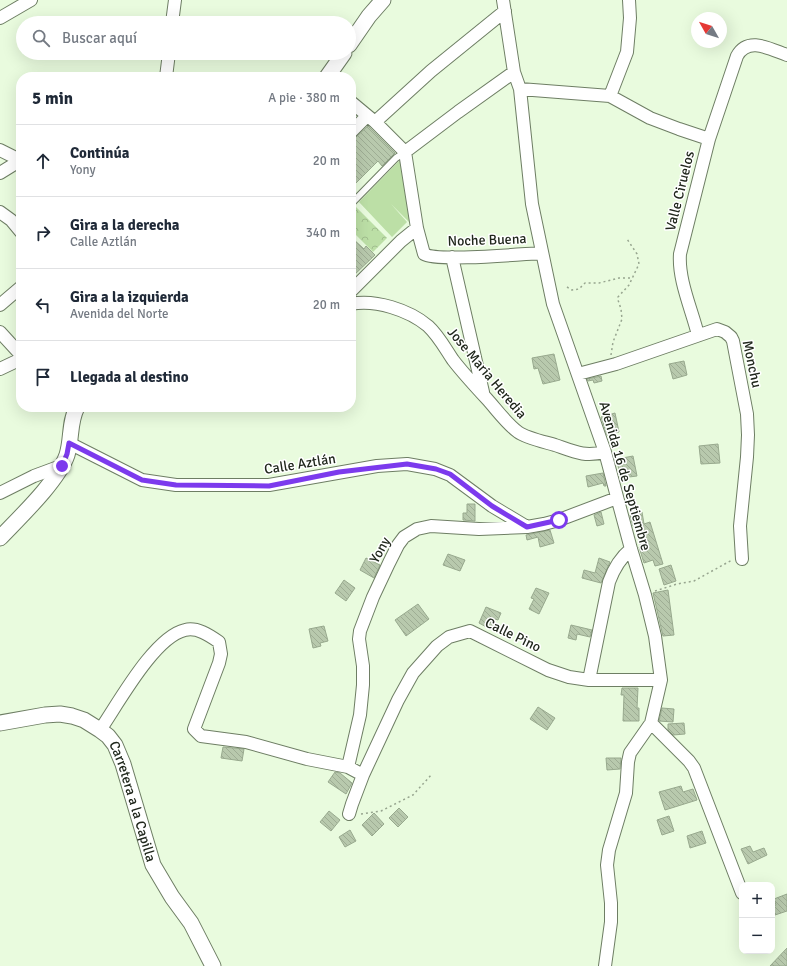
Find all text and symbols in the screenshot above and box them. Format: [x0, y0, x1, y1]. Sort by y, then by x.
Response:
north arrow [691, 12, 727, 48]
search box [16, 16, 356, 60]
icon: search [30, 27, 52, 49]
text: Buscar aquí [62, 29, 137, 47]
text: 5 min [32, 88, 73, 109]
text: A pie · 380 m [268, 90, 340, 106]
text: Continúa [70, 144, 129, 162]
street label: Valle Ciruelos [662, 149, 698, 233]
icon: ahead [32, 150, 54, 172]
text: 20 m [313, 153, 340, 169]
text: Yony [70, 162, 96, 178]
text: Gira a la derecha [70, 216, 180, 234]
icon: right [32, 222, 54, 244]
text: 340 m [306, 225, 340, 241]
street label: Noche Buena [447, 230, 527, 250]
text: Calle Aztlán [70, 234, 137, 250]
text: Gira a la izquierda [70, 288, 189, 306]
icon: left [32, 294, 54, 316]
text: 20 m [313, 297, 340, 313]
text: Avenida del Norte [70, 306, 169, 322]
street label: Jose Maria Heredia [444, 324, 530, 422]
street label: Monchu [739, 339, 765, 389]
icon: arrive [32, 366, 54, 388]
text: Llegada al destino [70, 368, 189, 386]
street label: Avenida 16 de Septiembre [596, 399, 654, 553]
street label: Calle Aztlán [263, 450, 337, 478]
route end [53, 457, 71, 475]
route start [550, 511, 568, 529]
street label: Yony [366, 533, 394, 566]
street label: Calle Pino [482, 614, 544, 656]
street label: Carretera a la Capilla [106, 738, 160, 864]
map controls [739, 882, 775, 954]
button: + [739, 882, 775, 918]
button: − [739, 918, 775, 954]

